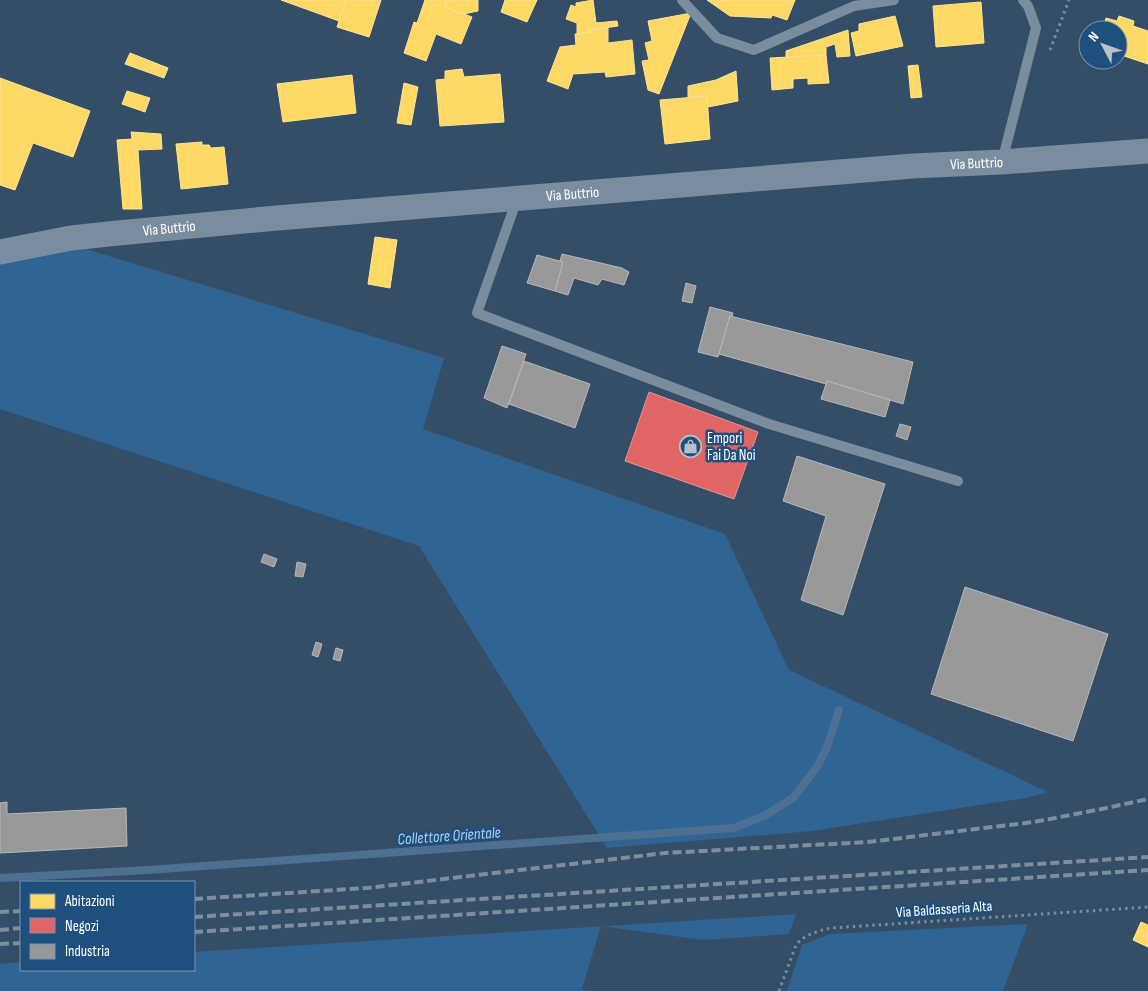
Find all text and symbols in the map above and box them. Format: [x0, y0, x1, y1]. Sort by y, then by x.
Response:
north arrow [1078, 20, 1128, 70]
text: N [1085, 28, 1102, 45]
street label: Via Buttrio [949, 153, 1003, 174]
street label: Via Buttrio [545, 183, 600, 206]
street label: Via Buttrio [142, 217, 197, 241]
place label: Empori Fai Da Noi [707, 429, 756, 465]
shop icon: Empori Fai Da Noi [679, 435, 703, 459]
water label: Collettore Orientale [397, 823, 501, 850]
legend [20, 881, 195, 971]
text: Abitazioni [64, 892, 115, 911]
street label: Via Baldasseria Alta [895, 897, 993, 922]
text: Negozi [65, 917, 99, 936]
text: Industria [65, 942, 110, 961]

